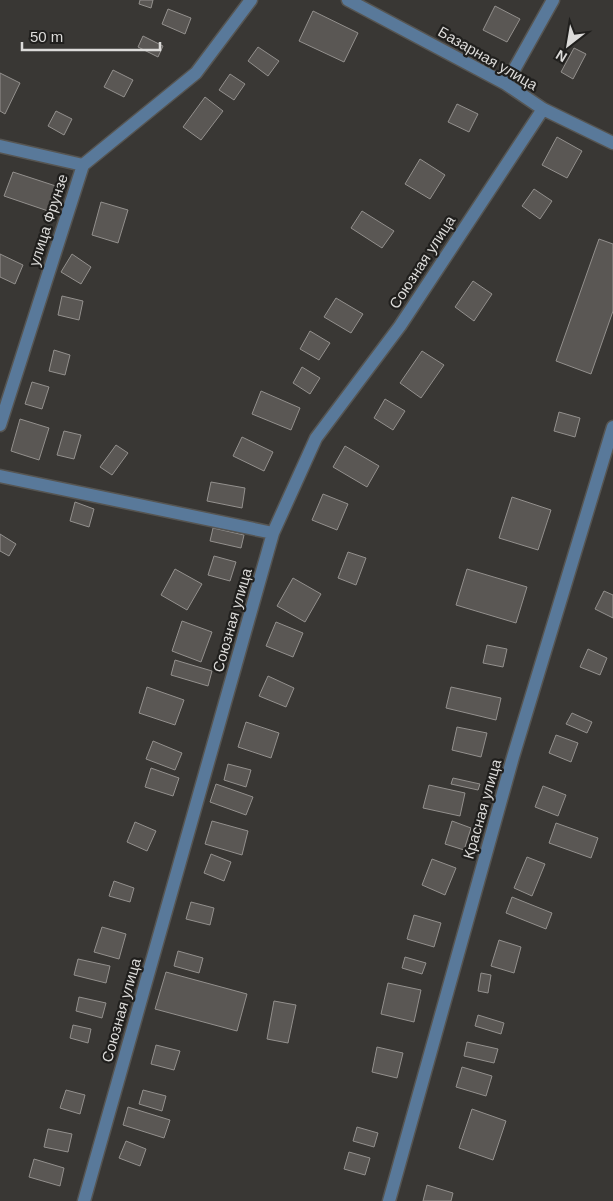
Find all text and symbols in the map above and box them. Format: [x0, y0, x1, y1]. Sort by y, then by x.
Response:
scale bar [22, 20, 160, 52]
north arrow [543, 20, 593, 70]
street label: Базарная улица [435, 23, 541, 94]
text: 50 m [30, 28, 63, 45]
text: N [553, 47, 570, 66]
street label: улица Фрунзе [25, 172, 71, 268]
street label: Союзная улица [386, 212, 459, 312]
street label: Союзная улица [209, 565, 255, 674]
street label: Красная улица [460, 756, 505, 861]
street label: Союзная улица [98, 955, 144, 1064]

